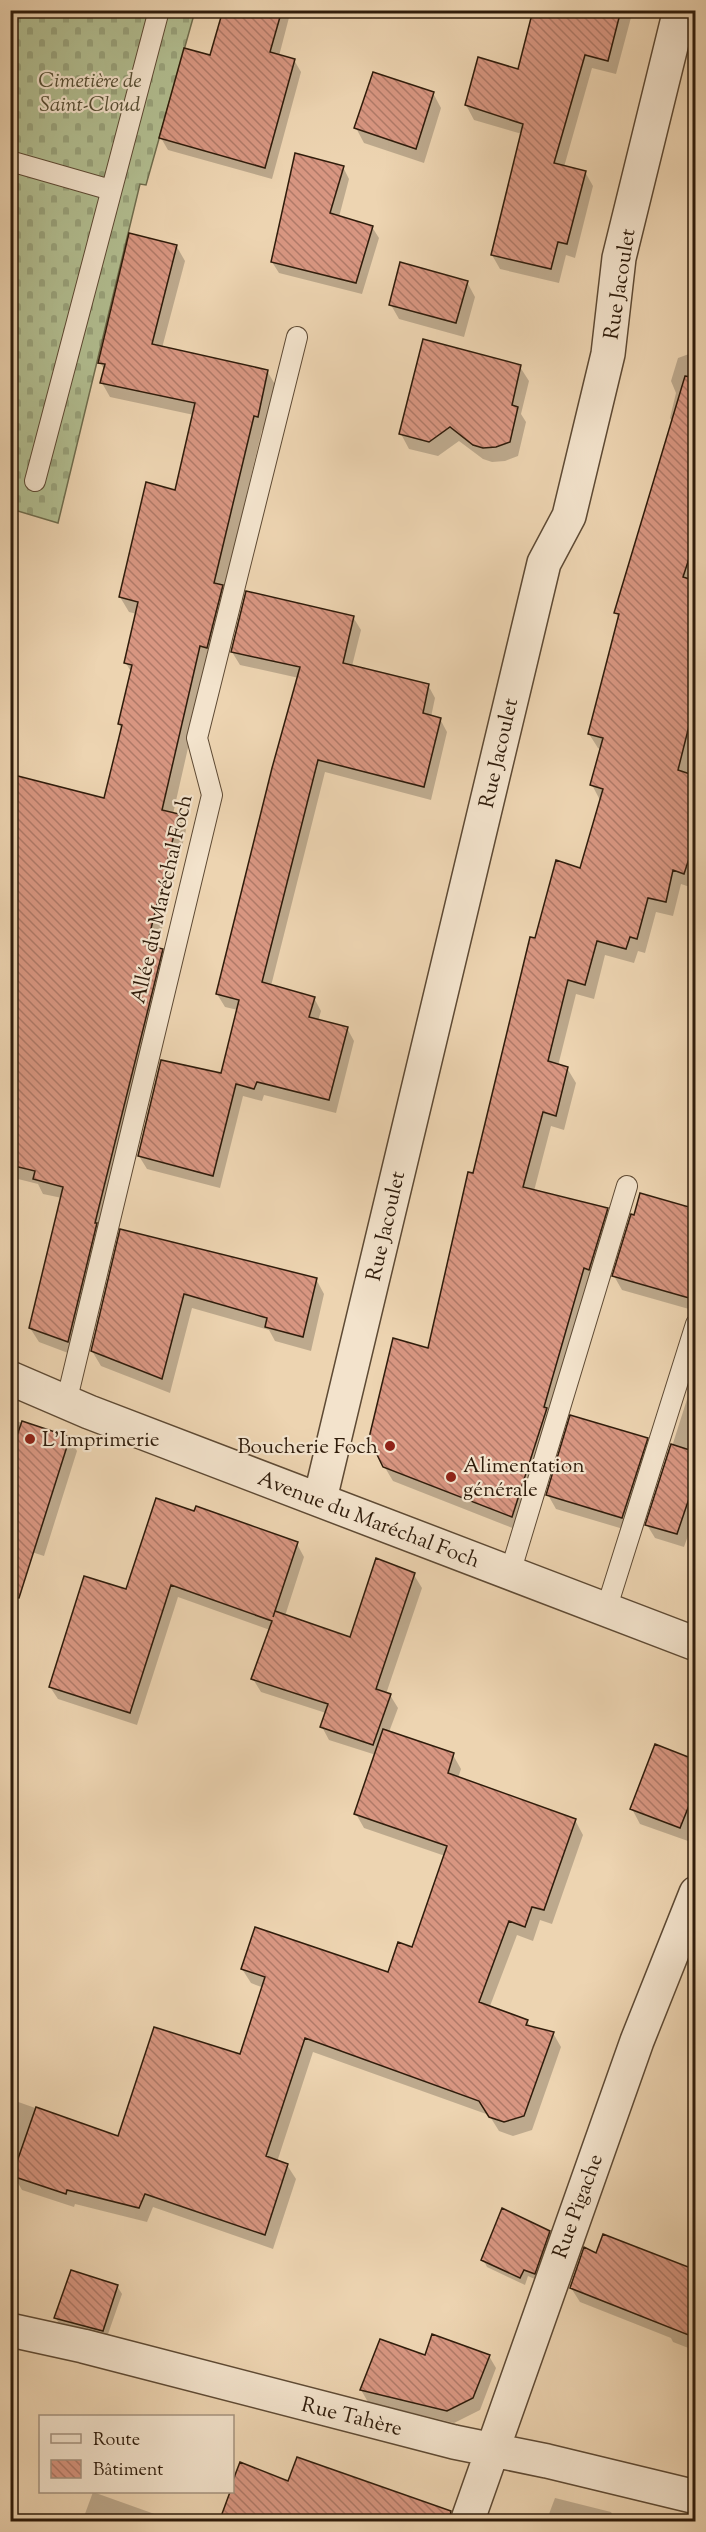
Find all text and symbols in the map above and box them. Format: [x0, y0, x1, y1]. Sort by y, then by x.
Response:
park label: Cimetière de Saint-Cloud [38, 67, 142, 121]
street label: Rue Jacoulet [597, 227, 645, 342]
street label: Rue Jacoulet [473, 696, 527, 811]
street label: Allée du Maréchal Foch [124, 792, 202, 1007]
street label: Rue Jacoulet [360, 1169, 414, 1284]
place label: L'Imprimerie [42, 1426, 160, 1456]
marker: L'Imprimerie [23, 1432, 37, 1446]
place label: Boucherie Foch [237, 1433, 378, 1463]
marker: Boucherie Foch [383, 1439, 397, 1453]
place label: Alimentation générale [463, 1452, 585, 1506]
street label: Avenue du Maréchal Foch [253, 1465, 484, 1577]
marker: Alimentation générale [444, 1470, 458, 1484]
street label: Rue Pigache [546, 2150, 612, 2263]
street label: Rue Tahère [298, 2391, 405, 2445]
legend [39, 2415, 234, 2493]
text: Route [93, 2428, 140, 2454]
text: Bâtiment [93, 2458, 163, 2484]

